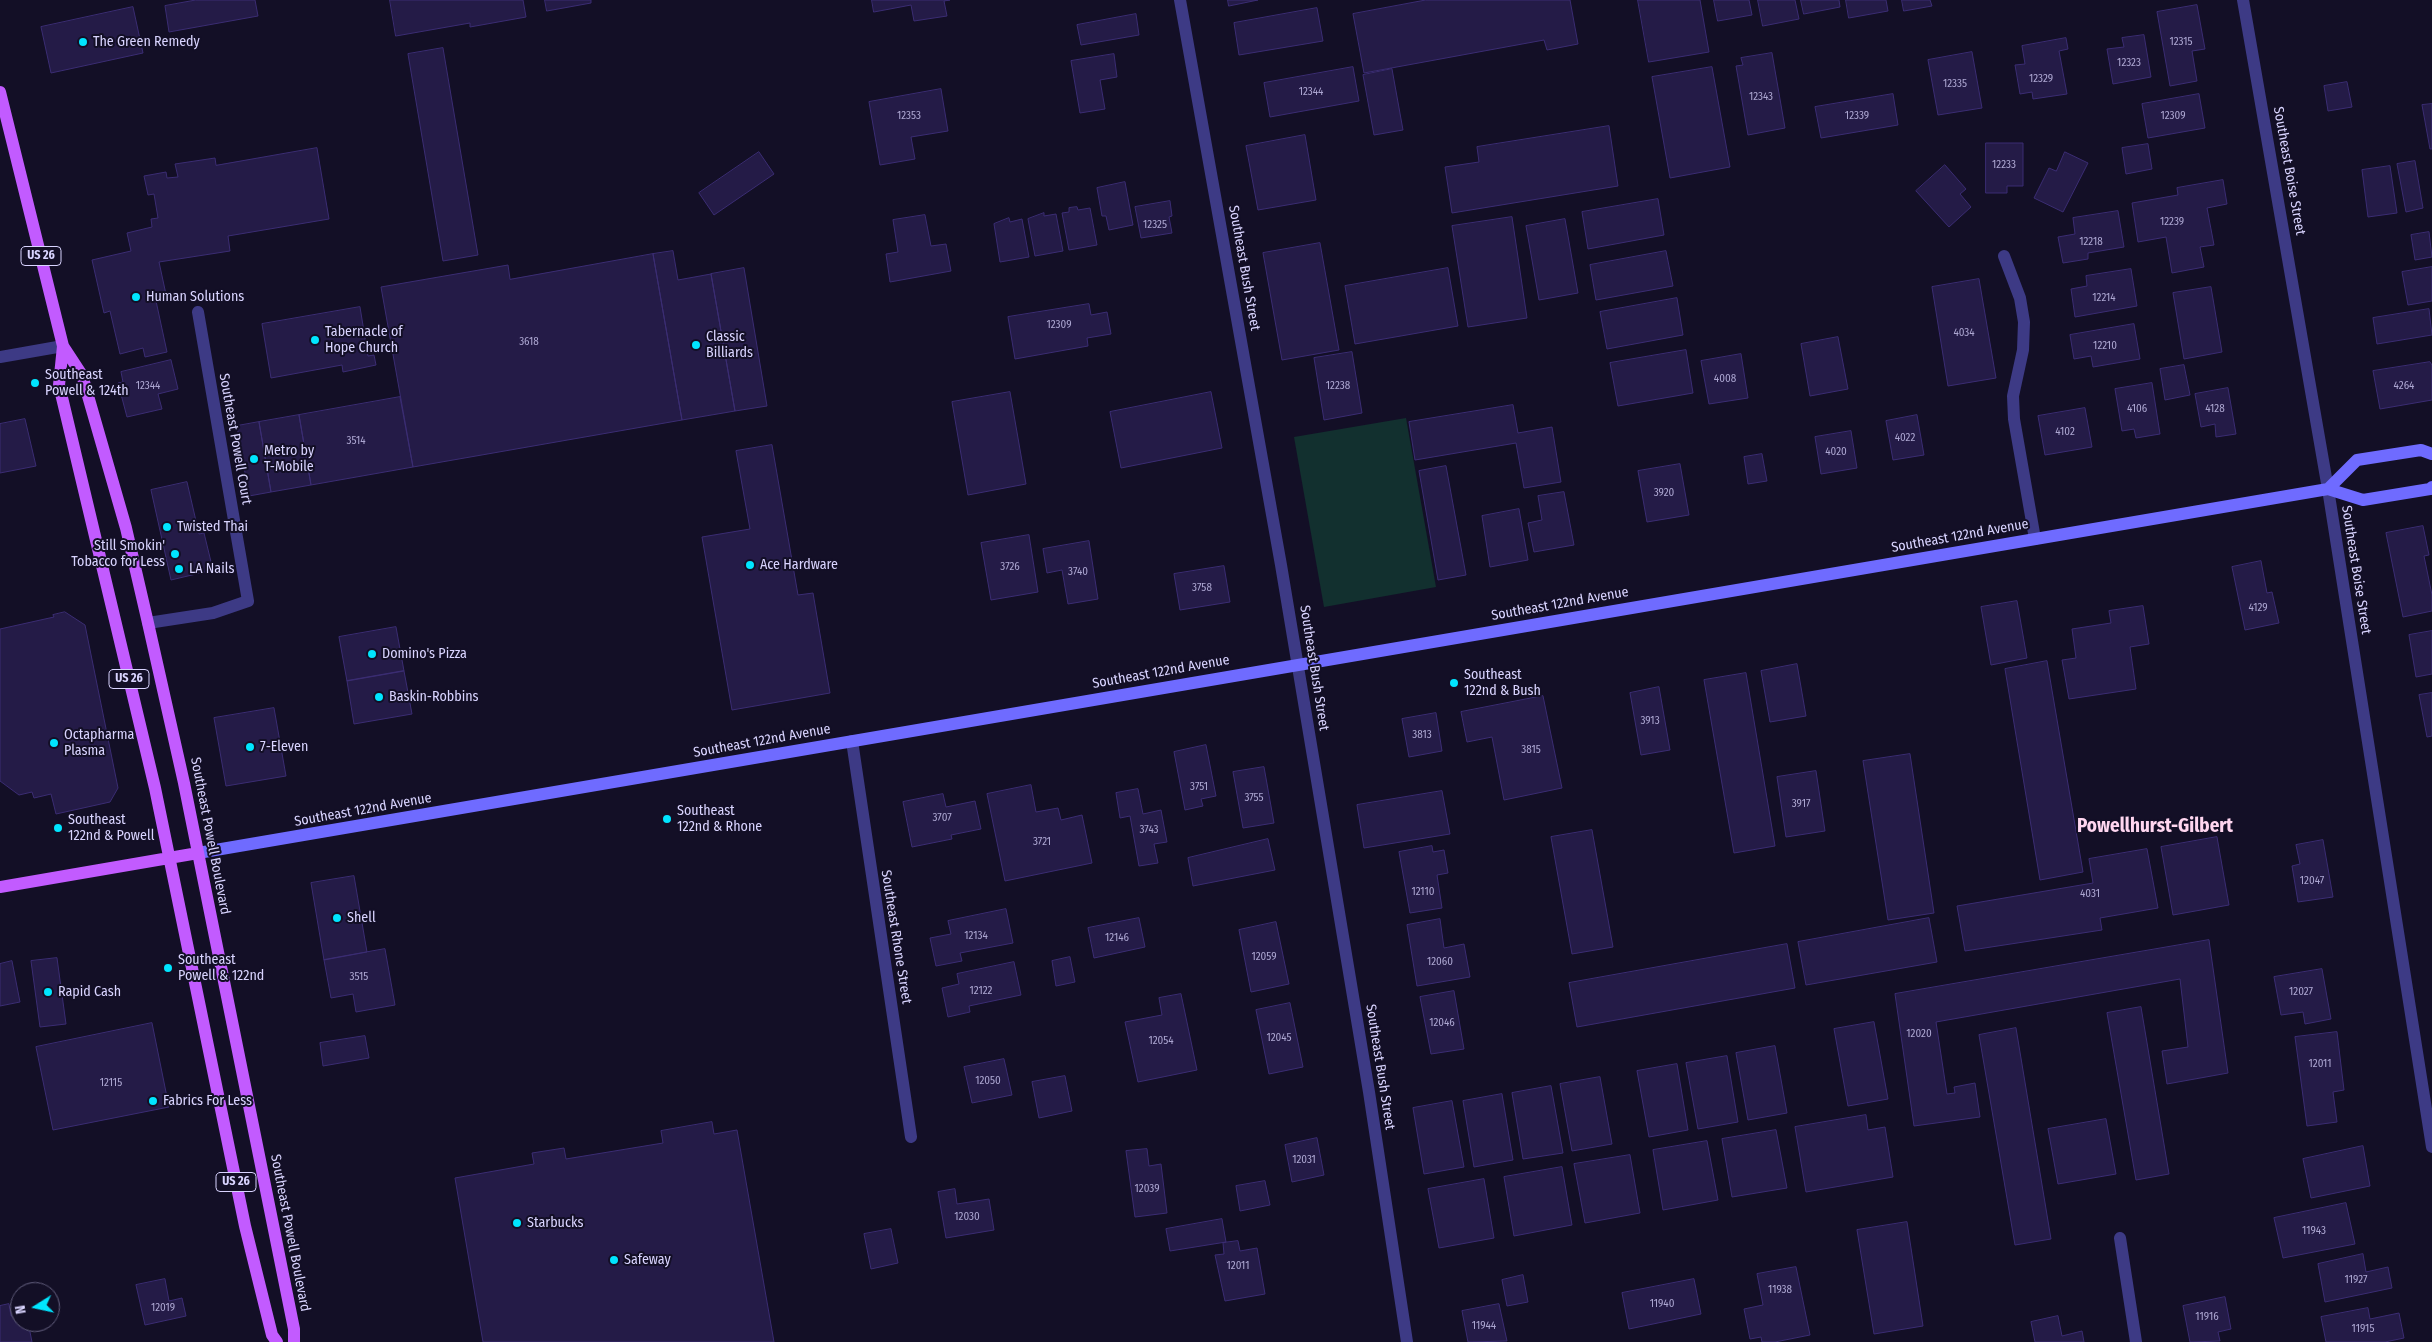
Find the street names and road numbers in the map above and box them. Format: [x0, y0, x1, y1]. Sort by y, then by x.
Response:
street label: Southeast Boise Street [2269, 105, 2309, 237]
street label: Southeast Bush Street [1225, 204, 1263, 332]
road number: US 26 [21, 247, 61, 266]
street label: Southeast Powell Court [215, 372, 255, 506]
street label: Southeast Boise Street [2338, 504, 2374, 636]
street label: Southeast 122nd Avenue [1890, 516, 2030, 556]
street label: Southeast 122nd Avenue [1490, 584, 1630, 624]
street label: Southeast Bush Street [1296, 604, 1332, 732]
street label: Southeast 122nd Avenue [1091, 652, 1231, 692]
road number: US 26 [109, 670, 149, 689]
street label: Southeast 122nd Avenue [692, 721, 832, 761]
street label: Southeast Powell Boulevard [187, 756, 233, 916]
street label: Southeast 122nd Avenue [293, 790, 433, 830]
street label: Southeast Rhone Street [877, 869, 915, 1005]
street label: Southeast Bush Street [1362, 1003, 1398, 1131]
street label: Southeast Powell Boulevard [267, 1153, 313, 1313]
road number: US 26 [216, 1172, 256, 1192]

